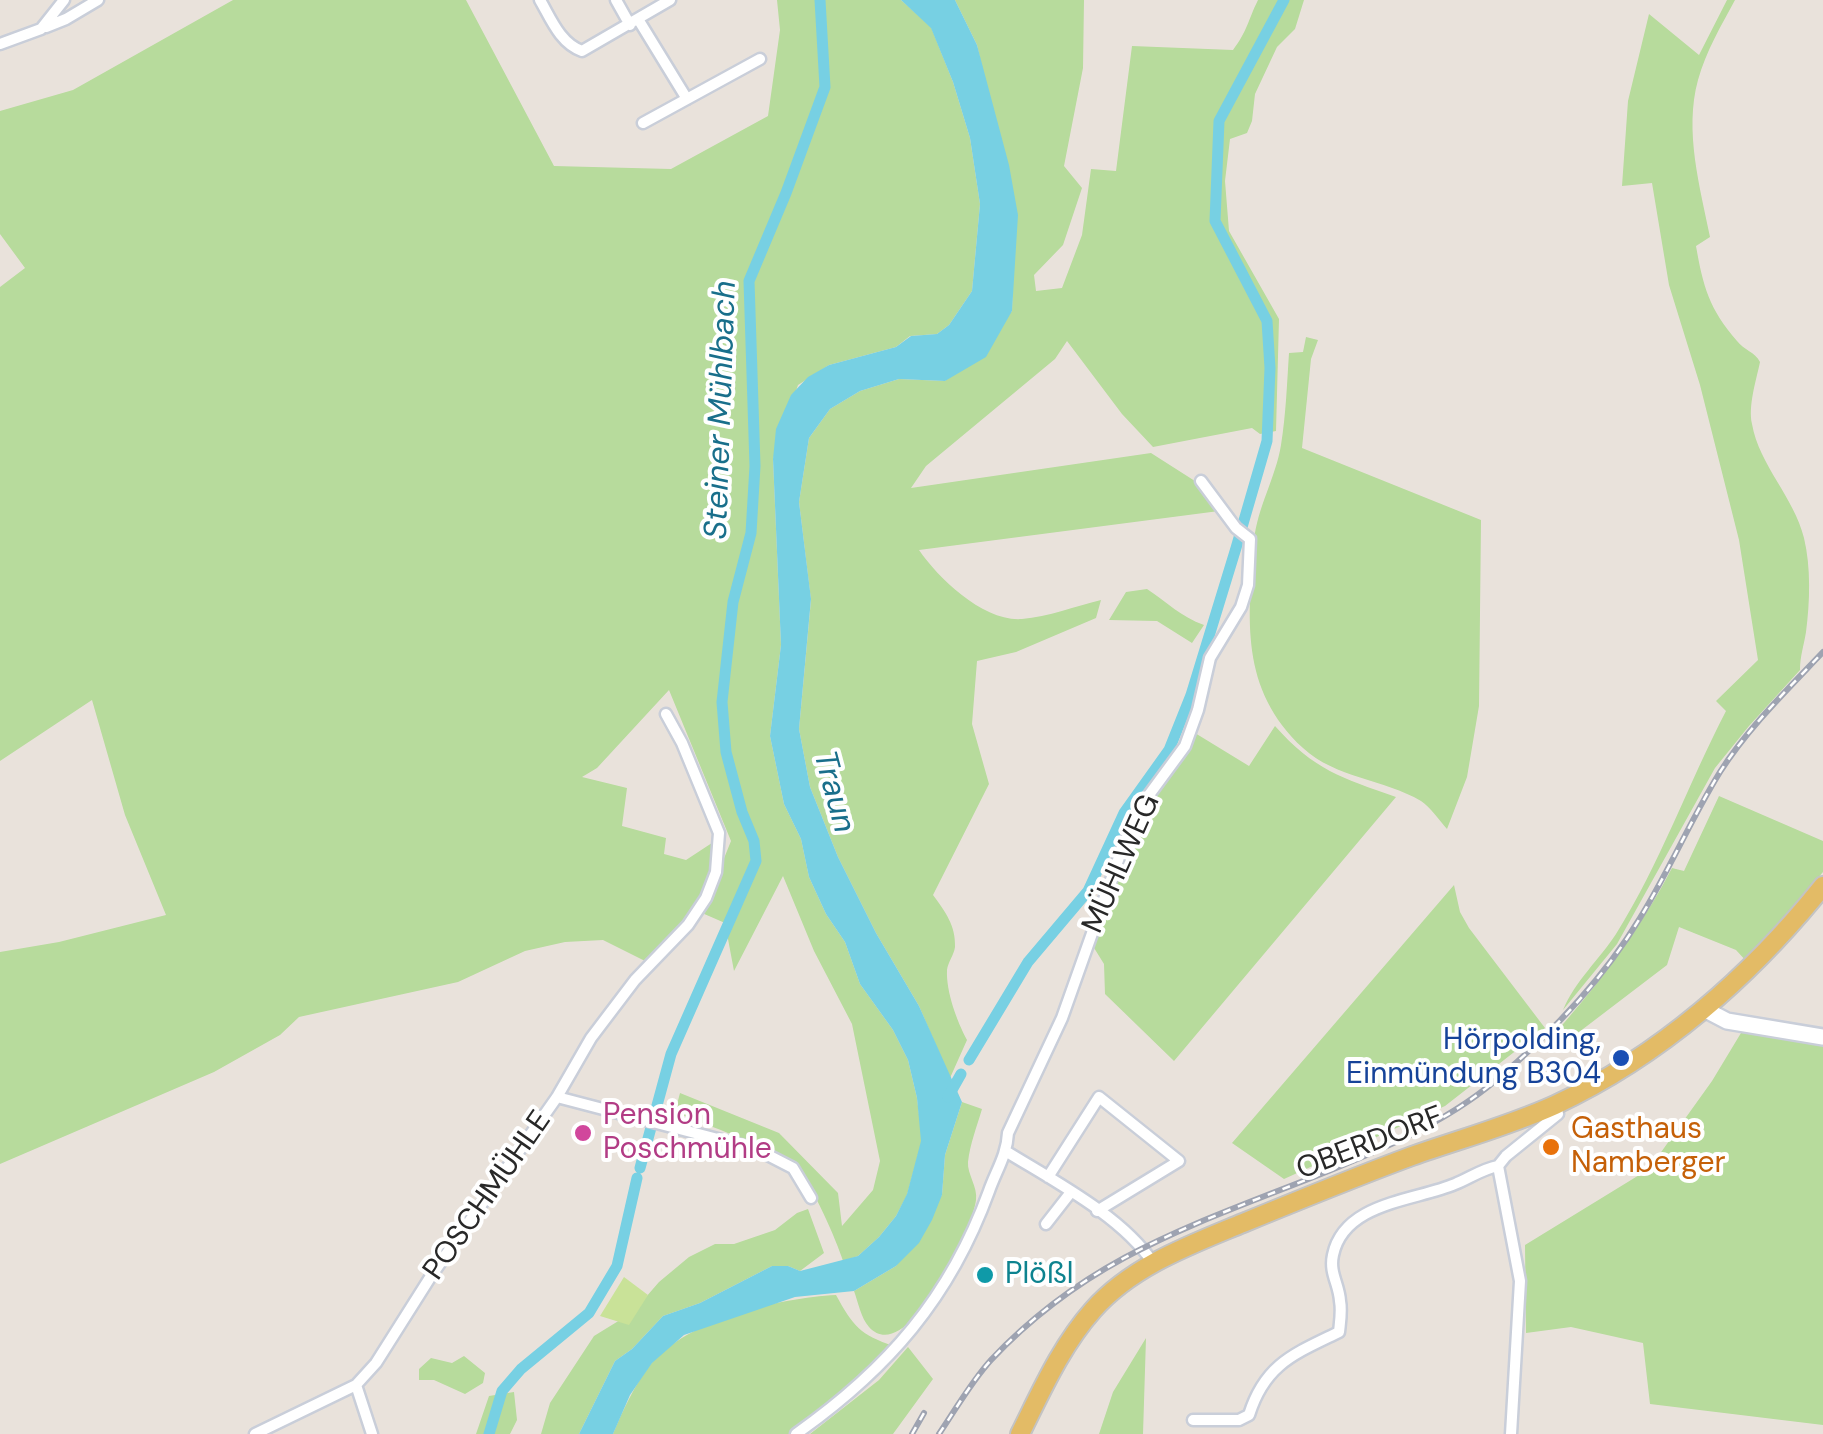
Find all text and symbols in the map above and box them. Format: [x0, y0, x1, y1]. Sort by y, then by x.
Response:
water label: Steiner Mühlbach [698, 280, 746, 540]
water label: Traun [804, 747, 862, 837]
street label: MÜHLWEG [1076, 789, 1168, 939]
place label: Hörpolding, Einmündung B304 [1346, 1023, 1601, 1094]
marker: Hörpolding, Einmündung B304 [1610, 1047, 1632, 1069]
place label: Pension Poschmühle [603, 1098, 772, 1168]
street label: OBERDORF [1292, 1100, 1448, 1188]
street label: POSCHMÜHLE [416, 1105, 560, 1287]
place label: Gasthaus Namberger [1571, 1112, 1726, 1182]
marker: Pension Poschmühle [572, 1122, 594, 1144]
marker: Gasthaus Namberger [1540, 1136, 1562, 1158]
place label: Plößl [1005, 1257, 1073, 1293]
marker: Plößl [974, 1264, 996, 1286]

